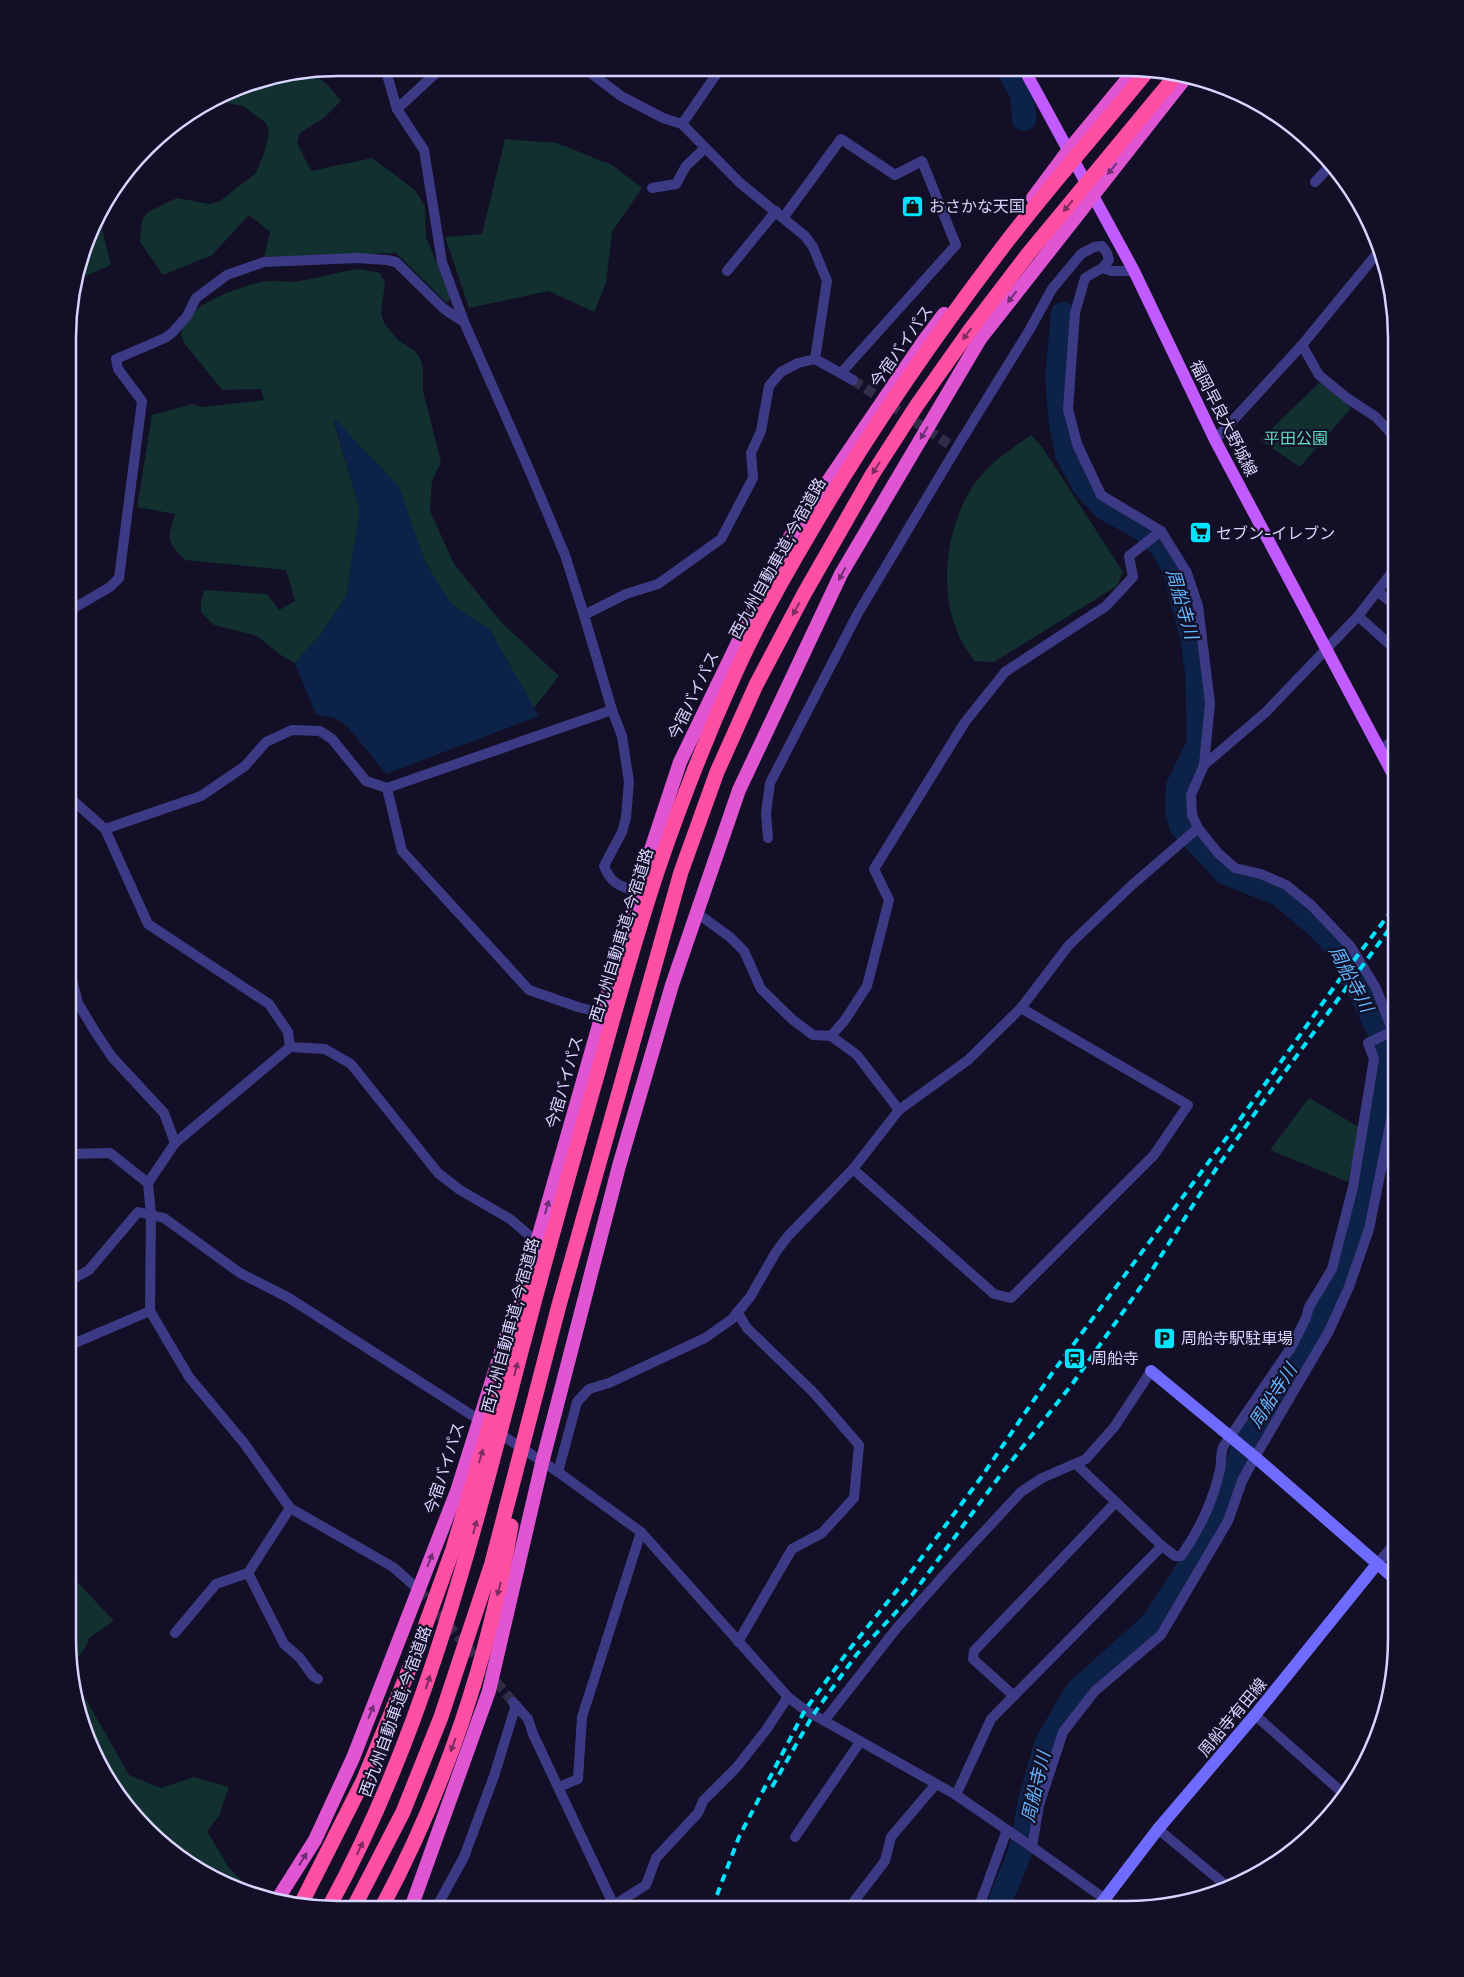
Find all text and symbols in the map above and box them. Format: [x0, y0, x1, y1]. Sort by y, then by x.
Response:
one-way arrow [1107, 163, 1118, 176]
shop icon: おさかな天国 [901, 194, 925, 218]
place label: おさかな天国 [929, 196, 1025, 216]
one-way arrow [1062, 199, 1073, 212]
one-way arrow [1007, 290, 1018, 303]
street label: 今宿バイパス [865, 301, 937, 391]
one-way arrow [962, 327, 972, 341]
street label: 福岡早良大野城線 [1186, 356, 1262, 480]
one-way arrow [920, 426, 928, 441]
park label: 平田公園 [1264, 428, 1328, 448]
one-way arrow [871, 462, 881, 475]
street label: 西九州自動車道;今宿道路 [724, 474, 830, 642]
supermarket icon: セブン-イレブン [1188, 521, 1212, 545]
place label: セブン-イレブン [1216, 523, 1335, 543]
one-way arrow [838, 566, 846, 581]
water label: 周船寺川 [1162, 566, 1203, 643]
one-way arrow [791, 603, 800, 616]
street label: 今宿バイパス [663, 648, 723, 742]
street label: 西九州自動車道;今宿道路 [585, 846, 657, 1024]
water label: 周船寺川 [1325, 942, 1379, 1017]
street label: 今宿バイパス [541, 1033, 587, 1131]
one-way arrow [543, 1199, 551, 1214]
street label: 西九州自動車道;今宿道路 [477, 1235, 543, 1415]
parking icon: 周船寺駅駐車場 [1153, 1326, 1177, 1350]
place label: 周船寺駅駐車場 [1181, 1328, 1293, 1348]
station icon: 周船寺 [1063, 1346, 1087, 1370]
place label: 周船寺 [1091, 1348, 1139, 1368]
water label: 周船寺川 [1244, 1358, 1302, 1432]
one-way arrow [513, 1362, 521, 1377]
street label: 今宿バイパス [420, 1419, 468, 1517]
one-way arrow [477, 1448, 485, 1463]
one-way arrow [472, 1519, 480, 1534]
one-way arrow [427, 1553, 434, 1568]
one-way arrow [495, 1582, 503, 1597]
street label: 西九州自動車道;今宿道路 [355, 1623, 435, 1799]
one-way arrow [424, 1674, 432, 1689]
street label: 周船寺有田線 [1193, 1674, 1271, 1760]
one-way arrow [368, 1704, 375, 1719]
one-way arrow [449, 1738, 457, 1753]
water label: 周船寺川 [1017, 1747, 1054, 1824]
one-way arrow [356, 1841, 364, 1855]
one-way arrow [299, 1853, 308, 1866]

